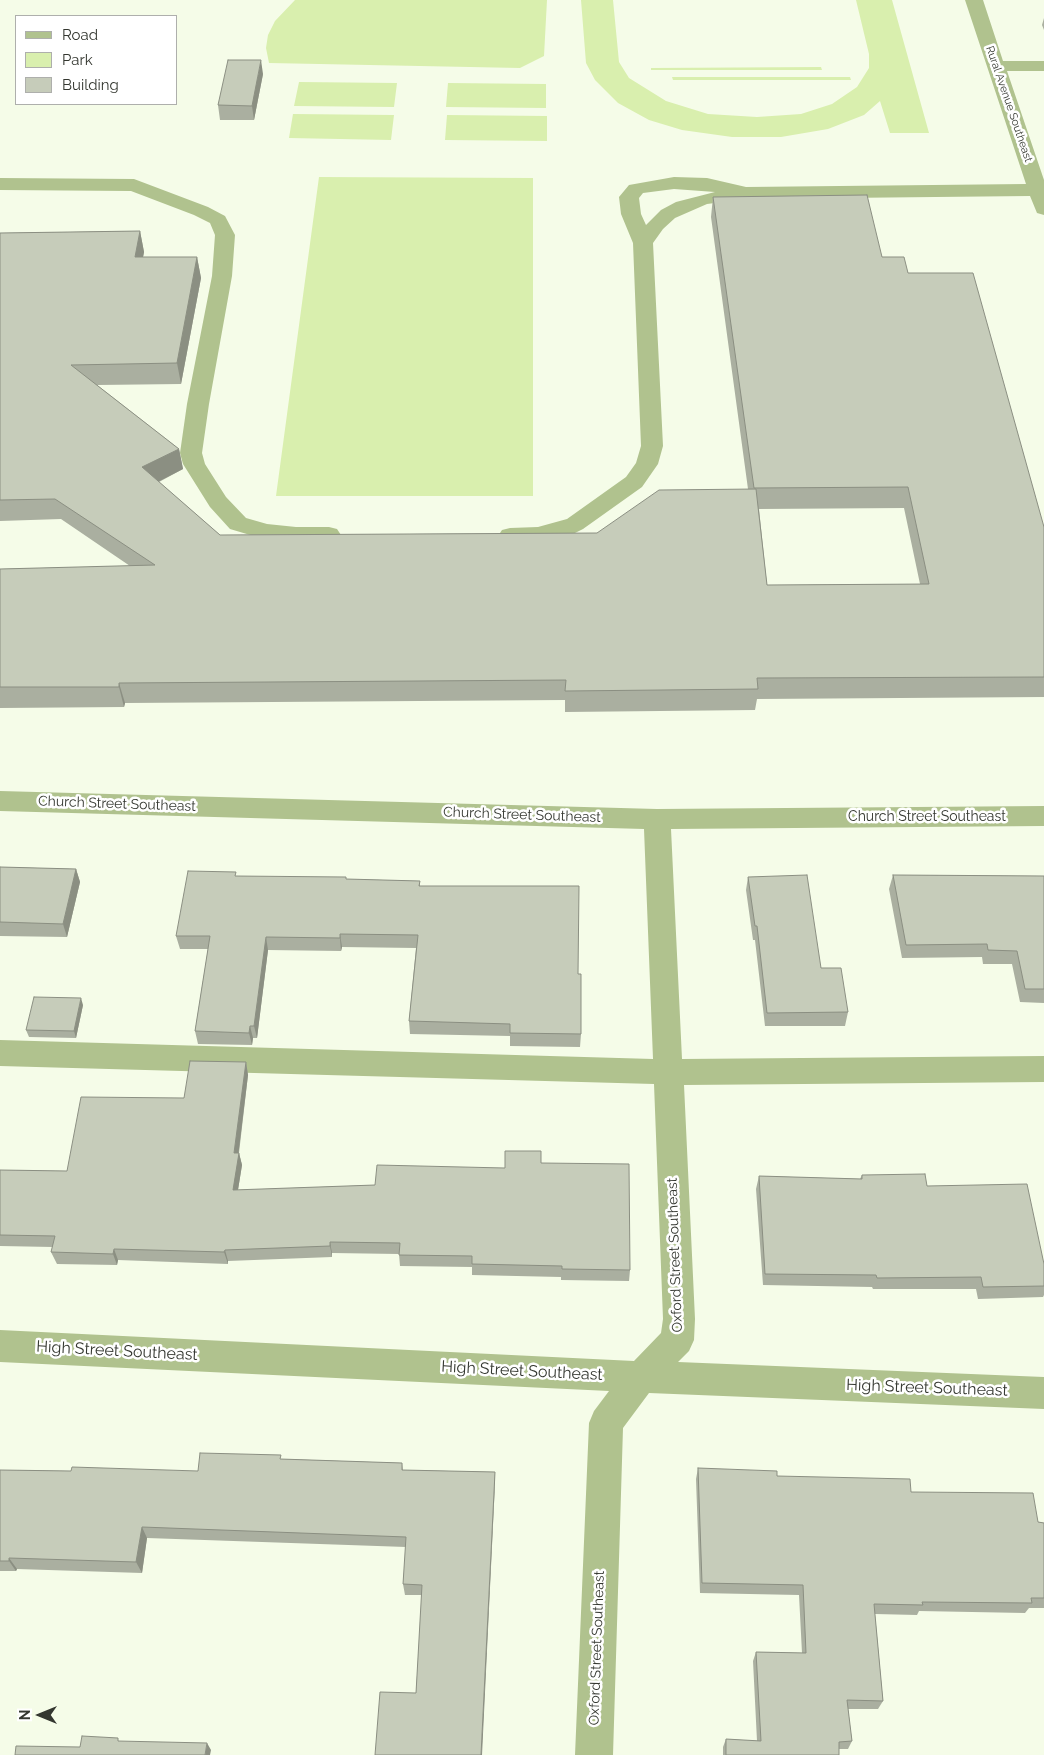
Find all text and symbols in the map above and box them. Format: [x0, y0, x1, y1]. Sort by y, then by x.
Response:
legend [15, 15, 178, 105]
text: Road [62, 26, 98, 44]
street label: Rural Avenue Southeast [983, 44, 1035, 164]
text: Park [62, 51, 93, 69]
text: Building [62, 76, 119, 94]
street label: Church Street Southeast [38, 793, 196, 815]
street label: Church Street Southeast [443, 804, 601, 826]
street label: Church Street Southeast [848, 809, 1006, 825]
street label: Oxford Street Southeast [664, 1177, 686, 1333]
street label: High Street Southeast [36, 1337, 198, 1365]
street label: High Street Southeast [441, 1357, 603, 1385]
street label: High Street Southeast [846, 1376, 1008, 1400]
street label: Oxford Street Southeast [586, 1570, 608, 1726]
north arrow [15, 1690, 65, 1740]
text: N [17, 1710, 33, 1720]

